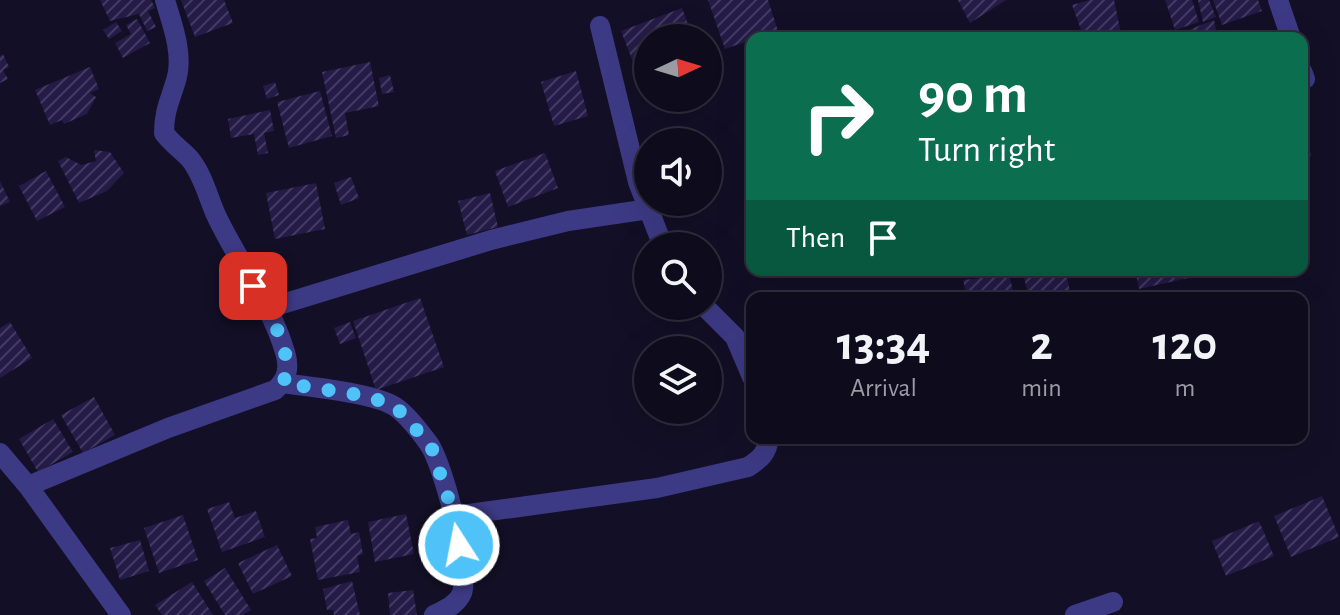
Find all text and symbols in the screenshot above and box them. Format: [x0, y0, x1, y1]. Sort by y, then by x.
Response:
north arrow [634, 24, 722, 112]
map controls [634, 24, 722, 424]
icon: right [786, 64, 890, 168]
text: 90 m [918, 67, 1028, 123]
button: sound [634, 128, 722, 216]
text: Turn right [918, 132, 1055, 168]
icon: arrive [861, 216, 905, 260]
text: Then [786, 223, 845, 253]
button: search [634, 232, 722, 320]
pin [219, 252, 287, 320]
icon: arrive [231, 264, 275, 308]
text: 13:34 [837, 321, 930, 369]
text: 2 [1030, 321, 1053, 369]
text: 120 [1152, 321, 1217, 369]
button: layers [634, 336, 722, 424]
text: Arrival [850, 375, 917, 401]
text: min [1021, 375, 1062, 401]
text: m [1174, 375, 1195, 401]
position arrow [417, 503, 501, 587]

